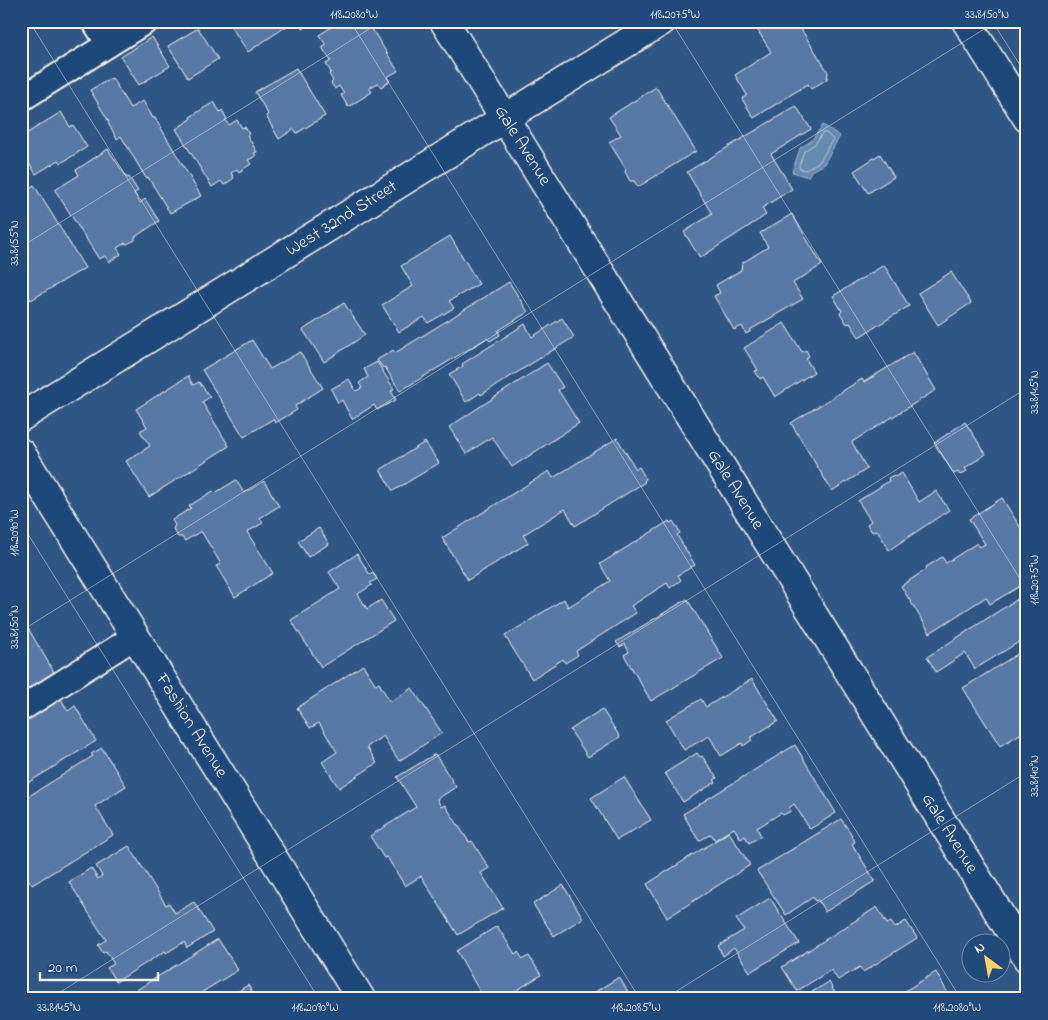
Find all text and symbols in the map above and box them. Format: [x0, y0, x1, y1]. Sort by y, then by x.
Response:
text: 118.2080°W [330, 6, 378, 24]
text: 118.2075°W [650, 6, 700, 24]
text: 33.8150°N [965, 6, 1009, 24]
street label: Gale Avenue [487, 101, 557, 192]
street label: West 32nd Street [281, 174, 403, 264]
text: 33.8155°N [6, 220, 24, 266]
text: 33.8145°N [1026, 370, 1044, 414]
street label: Gale Avenue [700, 445, 770, 536]
text: 118.2090°W [6, 509, 24, 557]
text: 118.2075°W [1026, 555, 1044, 605]
text: 33.8150°N [6, 605, 24, 649]
street label: Fashion Avenue [148, 668, 234, 784]
text: 33.8140°N [1026, 755, 1044, 797]
street label: Gale Avenue [914, 789, 984, 880]
north arrow [960, 932, 1010, 982]
text: N [970, 937, 989, 960]
scale bar [40, 950, 158, 982]
text: 20 m [48, 957, 78, 979]
text: 33.8145°N [37, 999, 81, 1017]
text: 118.2090°W [291, 999, 339, 1017]
text: 118.2085°W [611, 999, 661, 1017]
text: 118.2080°W [933, 999, 981, 1017]

